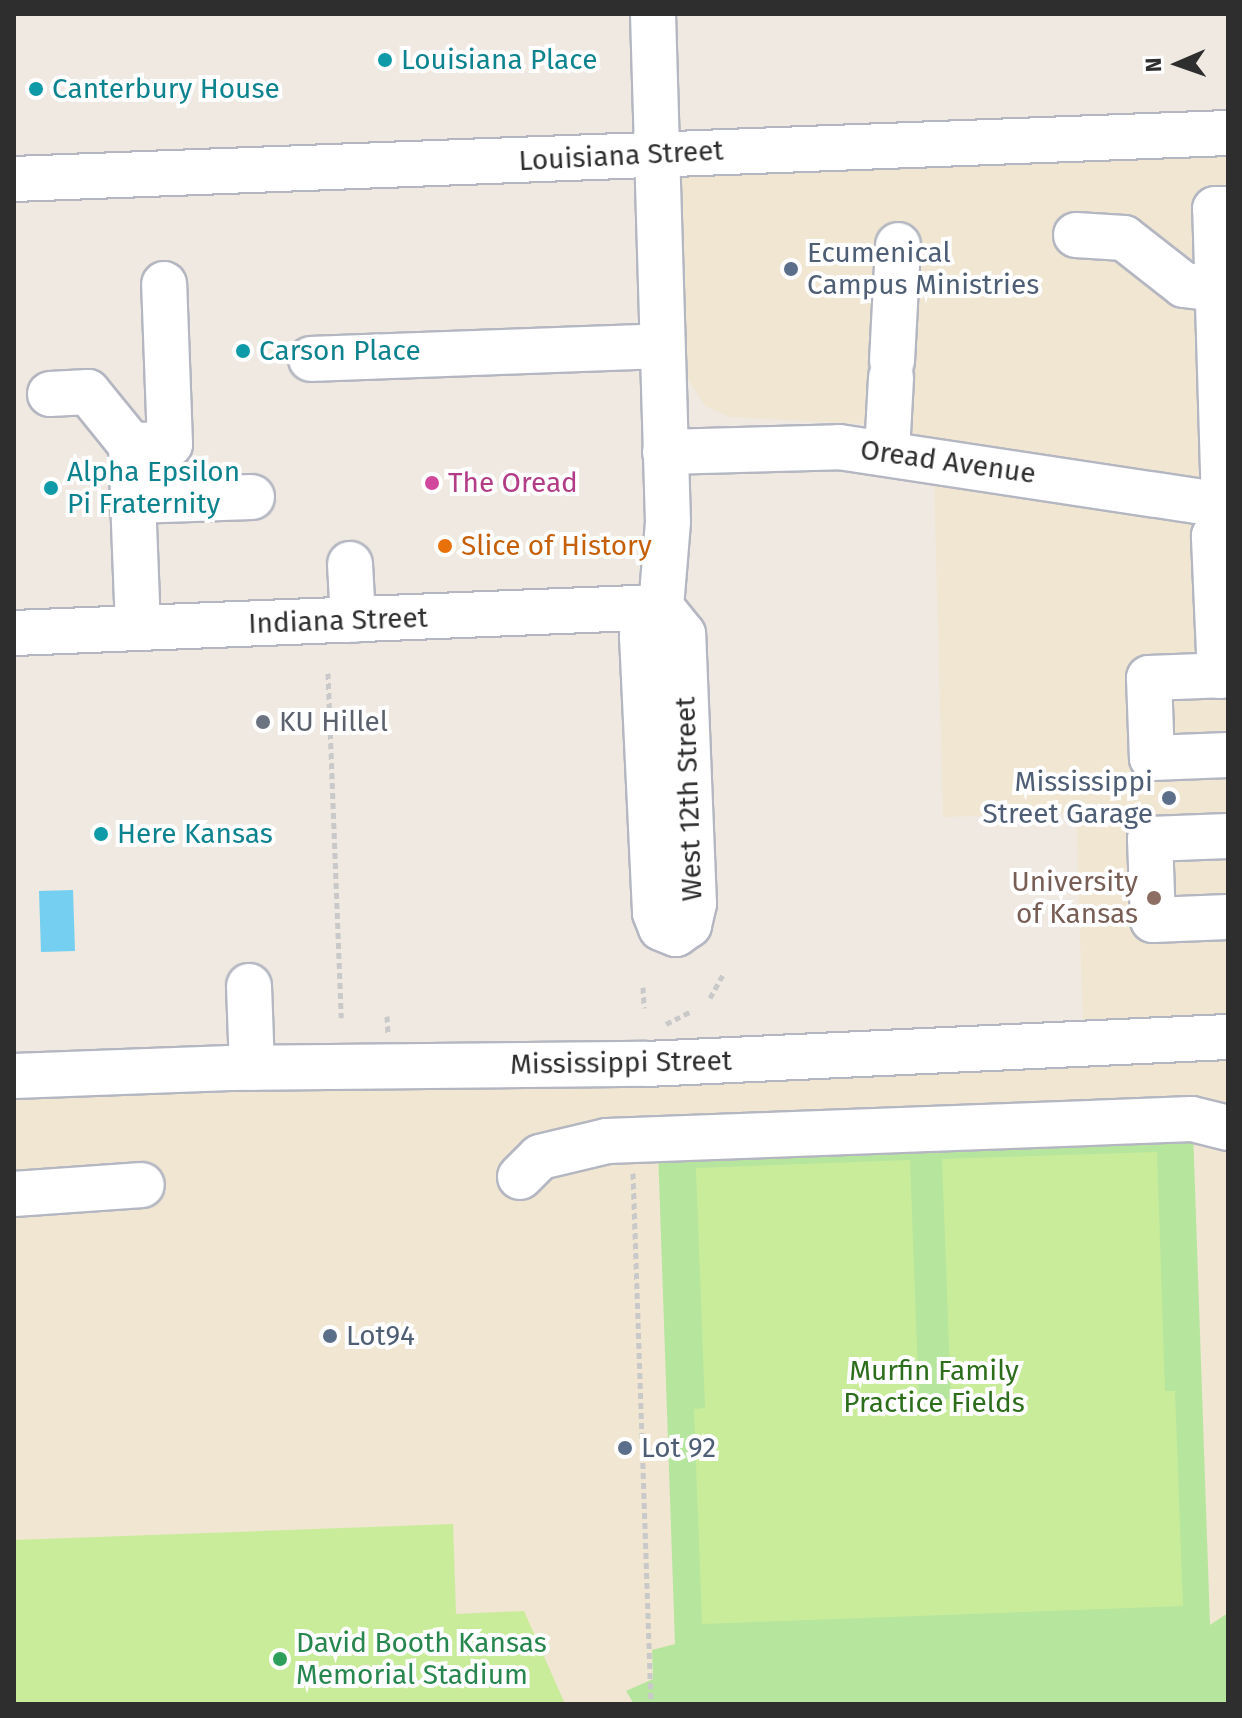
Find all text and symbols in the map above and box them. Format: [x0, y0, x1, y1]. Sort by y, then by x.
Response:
north arrow [1138, 24, 1218, 104]
place label: Louisiana Place [401, 43, 597, 77]
marker: Louisiana Place [376, 51, 394, 69]
text: N [1140, 57, 1167, 73]
place label: Canterbury House [52, 72, 280, 106]
marker: Canterbury House [27, 80, 45, 98]
street label: Louisiana Street [518, 134, 724, 178]
place label: Ecumenical Campus Ministries [807, 236, 1039, 302]
marker: Ecumenical Campus Ministries [782, 260, 800, 278]
place label: Carson Place [259, 334, 421, 368]
marker: Carson Place [234, 342, 252, 360]
street label: Oread Avenue [858, 433, 1038, 491]
place label: Alpha Epsilon Pi Fraternity [67, 455, 240, 521]
place label: The Oread [448, 466, 578, 500]
marker: The Oread [423, 474, 441, 492]
marker: Alpha Epsilon Pi Fraternity [42, 479, 60, 497]
place label: Slice of History [461, 529, 652, 563]
marker: Slice of History [436, 537, 454, 555]
street label: Indiana Street [248, 601, 428, 641]
street label: West 12th Street [669, 696, 709, 902]
place label: KU Hillel [279, 705, 388, 739]
marker: KU Hillel [254, 713, 272, 731]
place label: Mississippi Street Garage [983, 765, 1153, 831]
marker: Mississippi Street Garage [1160, 789, 1178, 807]
place label: Here Kansas [117, 817, 273, 851]
marker: Here Kansas [92, 825, 110, 843]
place label: University of Kansas [1011, 865, 1138, 931]
marker: University of Kansas [1145, 889, 1163, 907]
street label: Mississippi Street [510, 1044, 732, 1082]
place label: Lot94 [346, 1319, 415, 1353]
marker: Lot94 [321, 1327, 339, 1345]
park label: Murfin Family Practice Fields [843, 1354, 1025, 1420]
place label: Lot 92 [641, 1431, 716, 1465]
marker: Lot 92 [616, 1439, 634, 1457]
place label: David Booth Kansas Memorial Stadium [296, 1626, 547, 1692]
marker: David Booth Kansas Memorial Stadium [271, 1650, 289, 1668]

